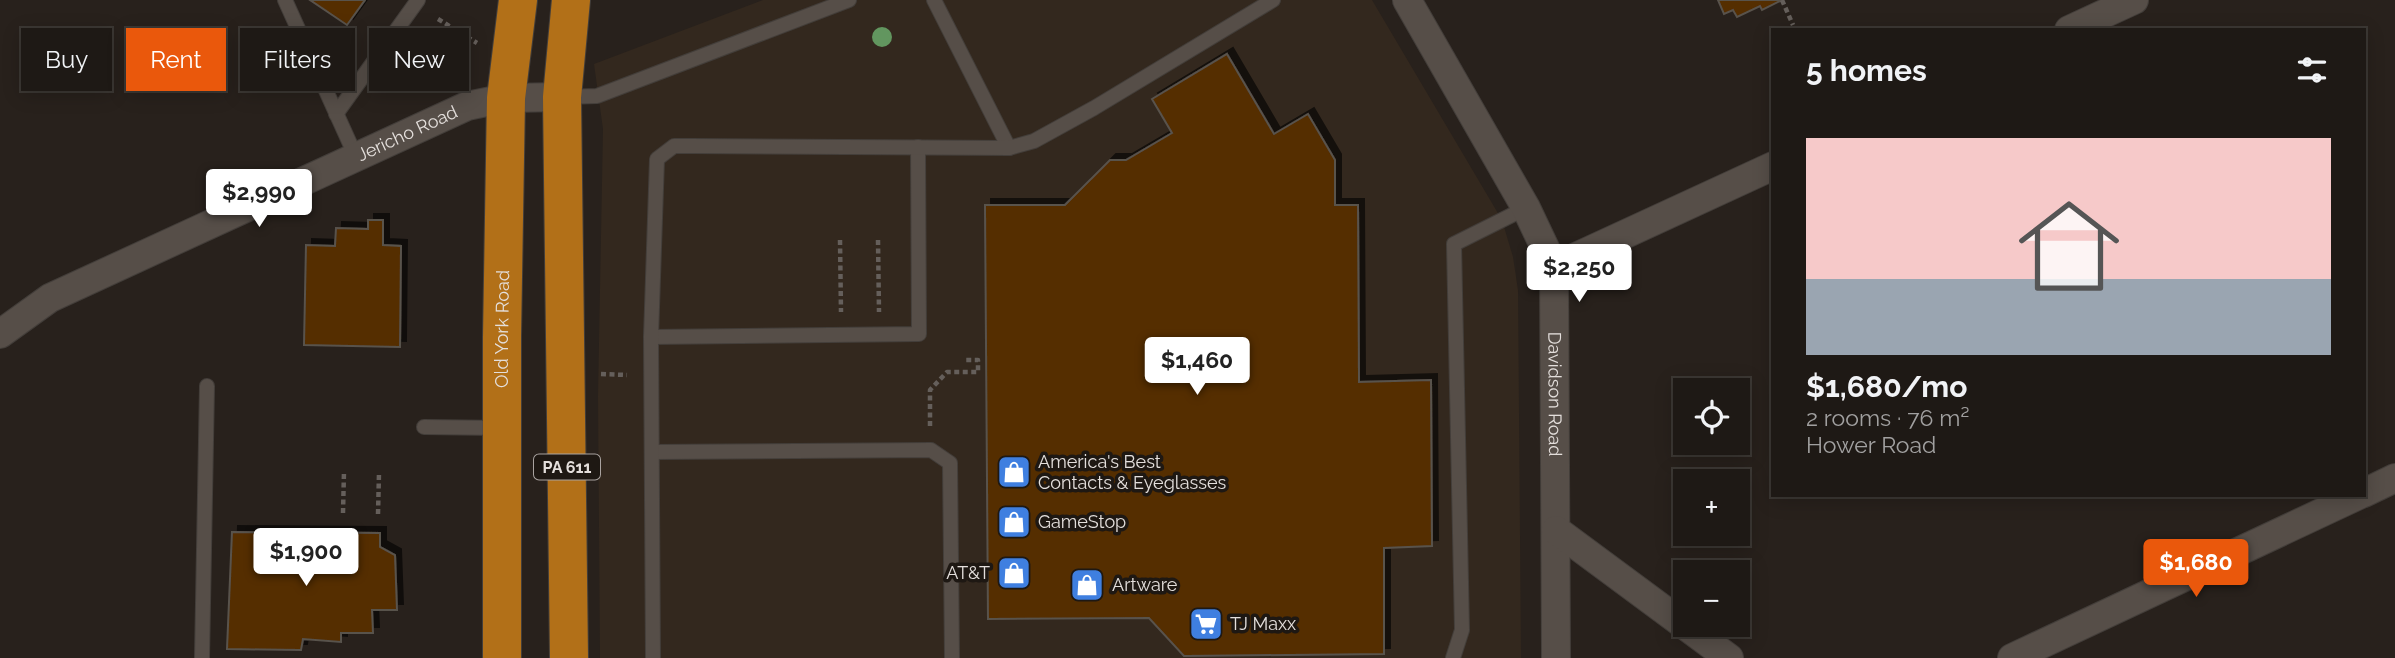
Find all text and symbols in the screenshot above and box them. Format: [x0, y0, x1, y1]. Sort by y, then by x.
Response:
chip: Buy [21, 28, 112, 91]
chip: Rent [126, 28, 226, 91]
chip: Filters [240, 28, 355, 91]
chip: New [369, 28, 469, 91]
icon: filters [2293, 51, 2331, 89]
text: 5 homes [1806, 53, 1927, 88]
street label: Jericho Road [354, 101, 461, 165]
pin: $2,990 [202, 170, 316, 229]
text: $2,990 [222, 178, 296, 205]
icon: home [2006, 183, 2132, 309]
pin: $2,250 [1522, 244, 1636, 304]
text: $2,250 [1543, 253, 1615, 280]
street label: Old York Road [491, 270, 513, 388]
street label: Davidson Road [1544, 332, 1566, 457]
pin: $1,460 [1140, 338, 1254, 397]
text: $1,460 [1161, 346, 1233, 373]
text: $1,680/mo [1806, 369, 1967, 404]
map controls [1673, 378, 1750, 637]
button: locate [1673, 378, 1750, 455]
text: 2 rooms · 76 m² [1806, 404, 1969, 431]
text: Hower Road [1806, 431, 1936, 458]
place label: America's Best Contacts & Eyeglasses [1038, 451, 1226, 493]
shop icon: America's Best Contacts & Eyeglasses [995, 453, 1033, 491]
road number: PA 611 [534, 454, 600, 480]
button: + [1673, 469, 1750, 546]
shop icon: GameStop [995, 503, 1033, 541]
place label: GameStop [1038, 511, 1126, 532]
pin: $1,900 [249, 528, 363, 588]
text: $1,900 [269, 537, 343, 564]
pin: $1,680 [2139, 540, 2253, 599]
text: $1,680 [2159, 548, 2233, 575]
shop icon: AT&T [995, 554, 1033, 592]
button: − [1673, 560, 1750, 637]
place label: AT&T [946, 562, 990, 583]
shop icon: Artware [1068, 566, 1106, 604]
place label: Artware [1112, 574, 1178, 595]
supermarket icon: TJ Maxx [1187, 605, 1225, 643]
place label: TJ Maxx [1230, 613, 1296, 634]

